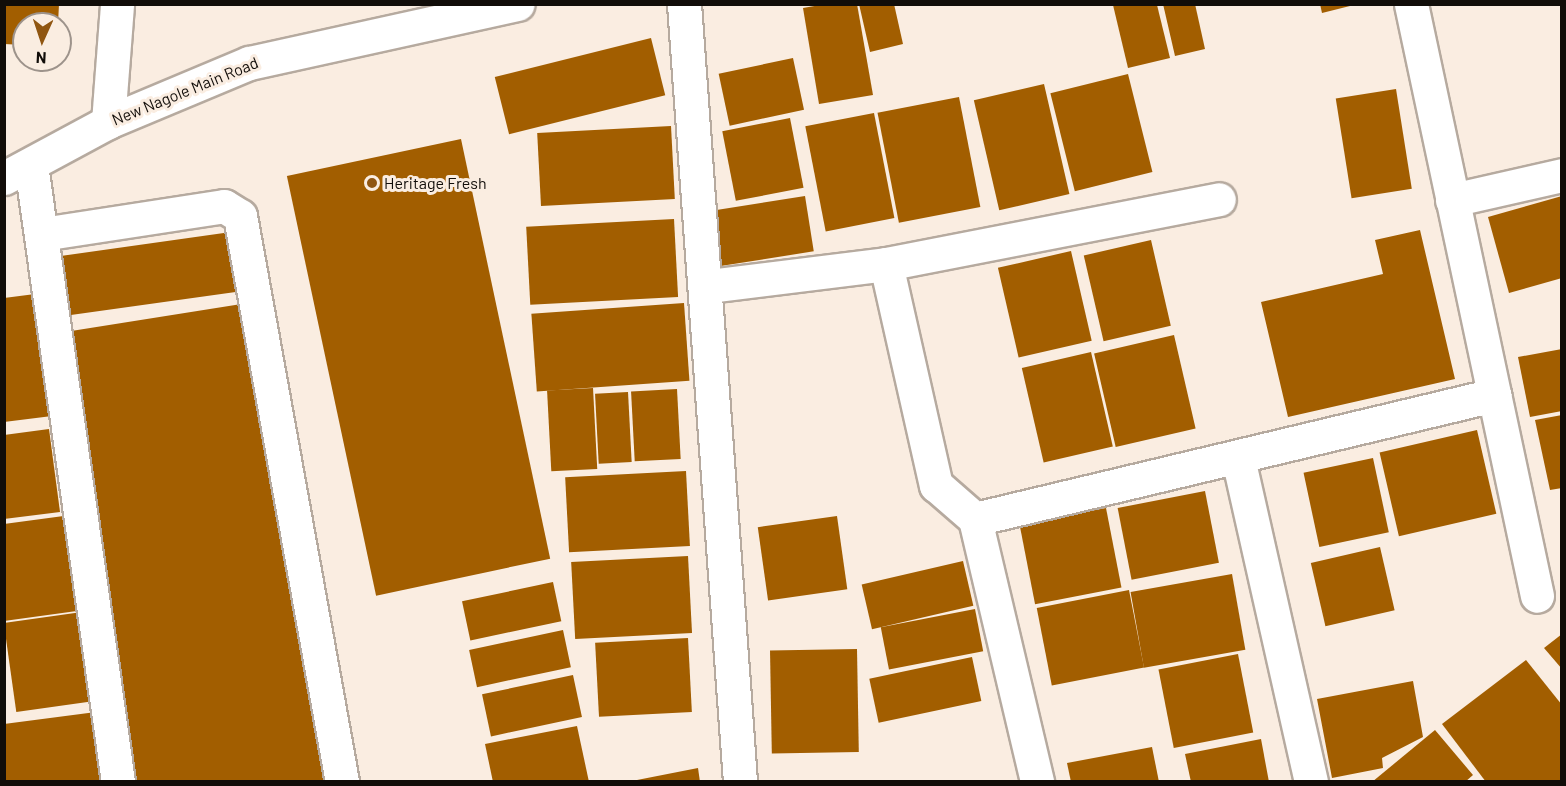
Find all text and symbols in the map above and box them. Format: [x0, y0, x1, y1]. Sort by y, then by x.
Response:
north arrow [12, 12, 72, 72]
text: N [35, 49, 47, 68]
street label: New Nagole Main Road [109, 53, 261, 129]
place label: Heritage Fresh [384, 173, 487, 193]
marker: Heritage Fresh [365, 176, 379, 190]

